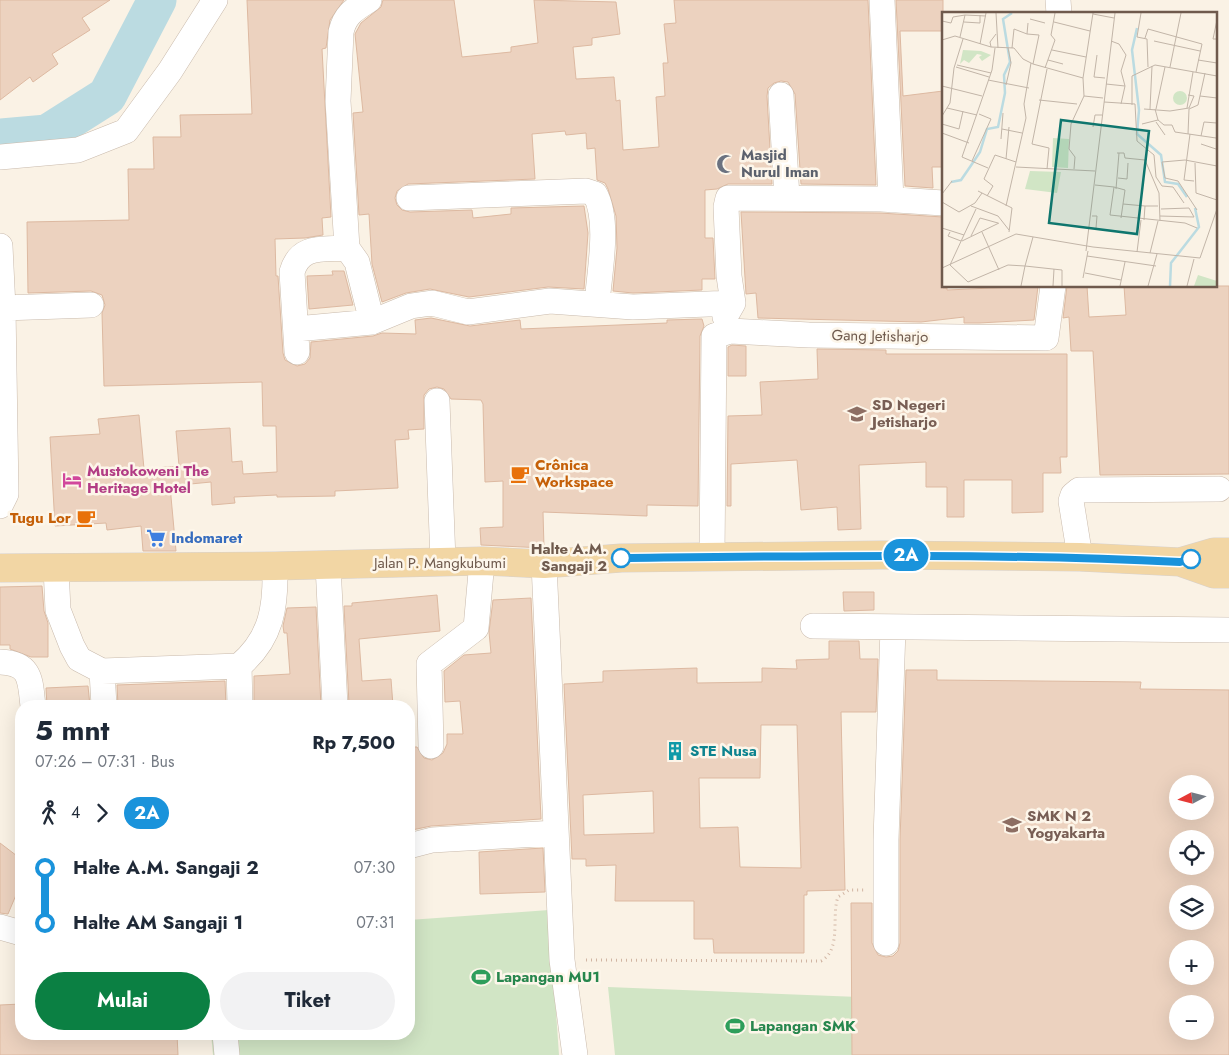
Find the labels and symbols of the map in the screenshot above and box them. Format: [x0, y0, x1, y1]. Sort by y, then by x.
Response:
inset map [942, 12, 1216, 288]
place label: Masjid Nurul Iman [741, 144, 819, 183]
mosque icon: Masjid Nurul Iman [715, 153, 737, 175]
street label: Gang Jetisharjo [831, 324, 929, 348]
place label: SD Negeri Jetisharjo [869, 394, 945, 433]
school or university icon: SD Negeri Jetisharjo [846, 403, 868, 425]
place label: Crônica Workspace [535, 454, 614, 493]
place label: Mustokoweni The Heritage Hotel [87, 460, 210, 499]
cafe icon: Crônica Workspace [509, 463, 531, 485]
hotel icon: Mustokoweni The Heritage Hotel [61, 469, 83, 491]
place label: Tugu Lor [10, 507, 72, 529]
cafe icon: Tugu Lor [75, 507, 97, 529]
supermarket icon: Indomaret [145, 527, 167, 549]
place label: Indomaret [171, 527, 242, 549]
place label: Halte A.M. Sangaji 2 [531, 538, 607, 577]
line badge: 2A [884, 539, 928, 571]
marker: Halte A.M. Sangaji 2 [611, 548, 631, 568]
unlabelled marker [1181, 549, 1201, 569]
street label: Jalan P. Mangkubumi [372, 552, 506, 574]
building icon: STE Nusa [664, 740, 686, 762]
place label: STE Nusa [690, 740, 757, 762]
north arrow [1169, 775, 1214, 820]
place label: SMK N 2 Yogyakarta [1026, 805, 1105, 844]
school or university icon: SMK N 2 Yogyakarta [1001, 814, 1023, 836]
sports icon: Lapangan MU1 [470, 966, 492, 988]
place label: Lapangan MU1 [496, 966, 600, 988]
sports icon: Lapangan SMK [724, 1015, 746, 1037]
place label: Lapangan SMK [750, 1015, 856, 1037]

